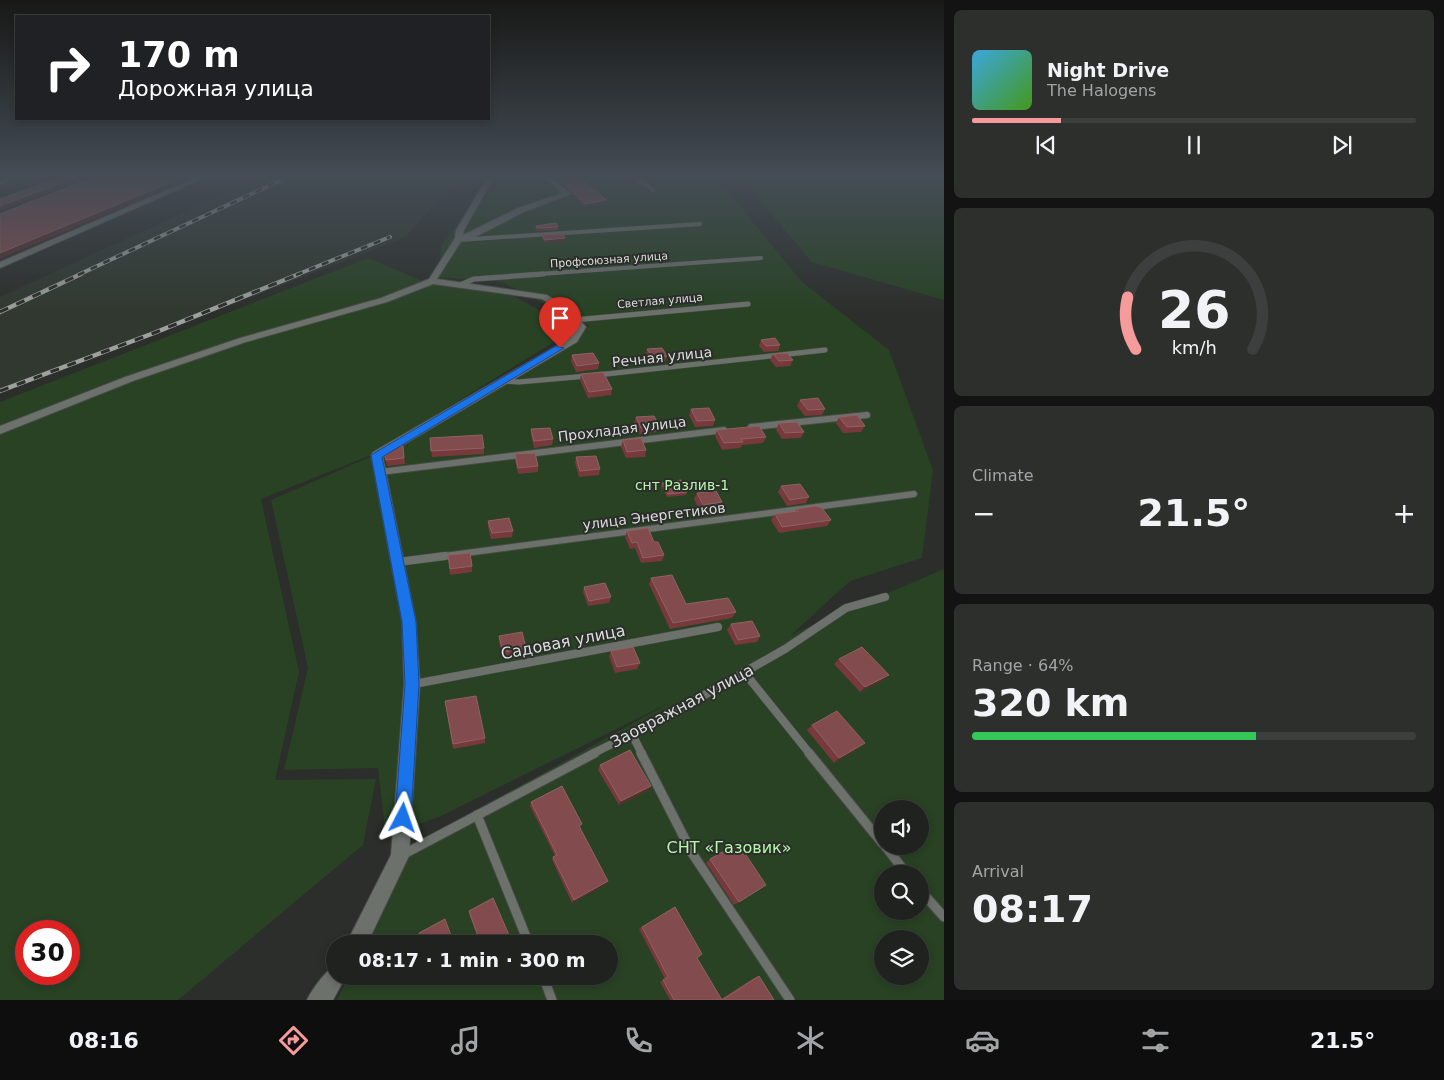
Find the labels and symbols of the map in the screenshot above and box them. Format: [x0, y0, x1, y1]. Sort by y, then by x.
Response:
street label: Профсоюзная улица [550, 249, 668, 271]
street label: Светлая улица [617, 291, 703, 311]
pin [539, 297, 581, 348]
street label: Речная улица [611, 344, 713, 370]
street label: Прохладая улица [557, 413, 687, 445]
park label: снт Разлив-1 [635, 477, 729, 493]
street label: улица Энергетиков [582, 499, 726, 533]
street label: Садовая улица [499, 621, 627, 663]
street label: Заовражная улица [607, 660, 757, 752]
position arrow [376, 791, 428, 843]
park label: СНТ «Газовик» [667, 838, 792, 857]
speed limit sign: 30 [15, 920, 80, 985]

